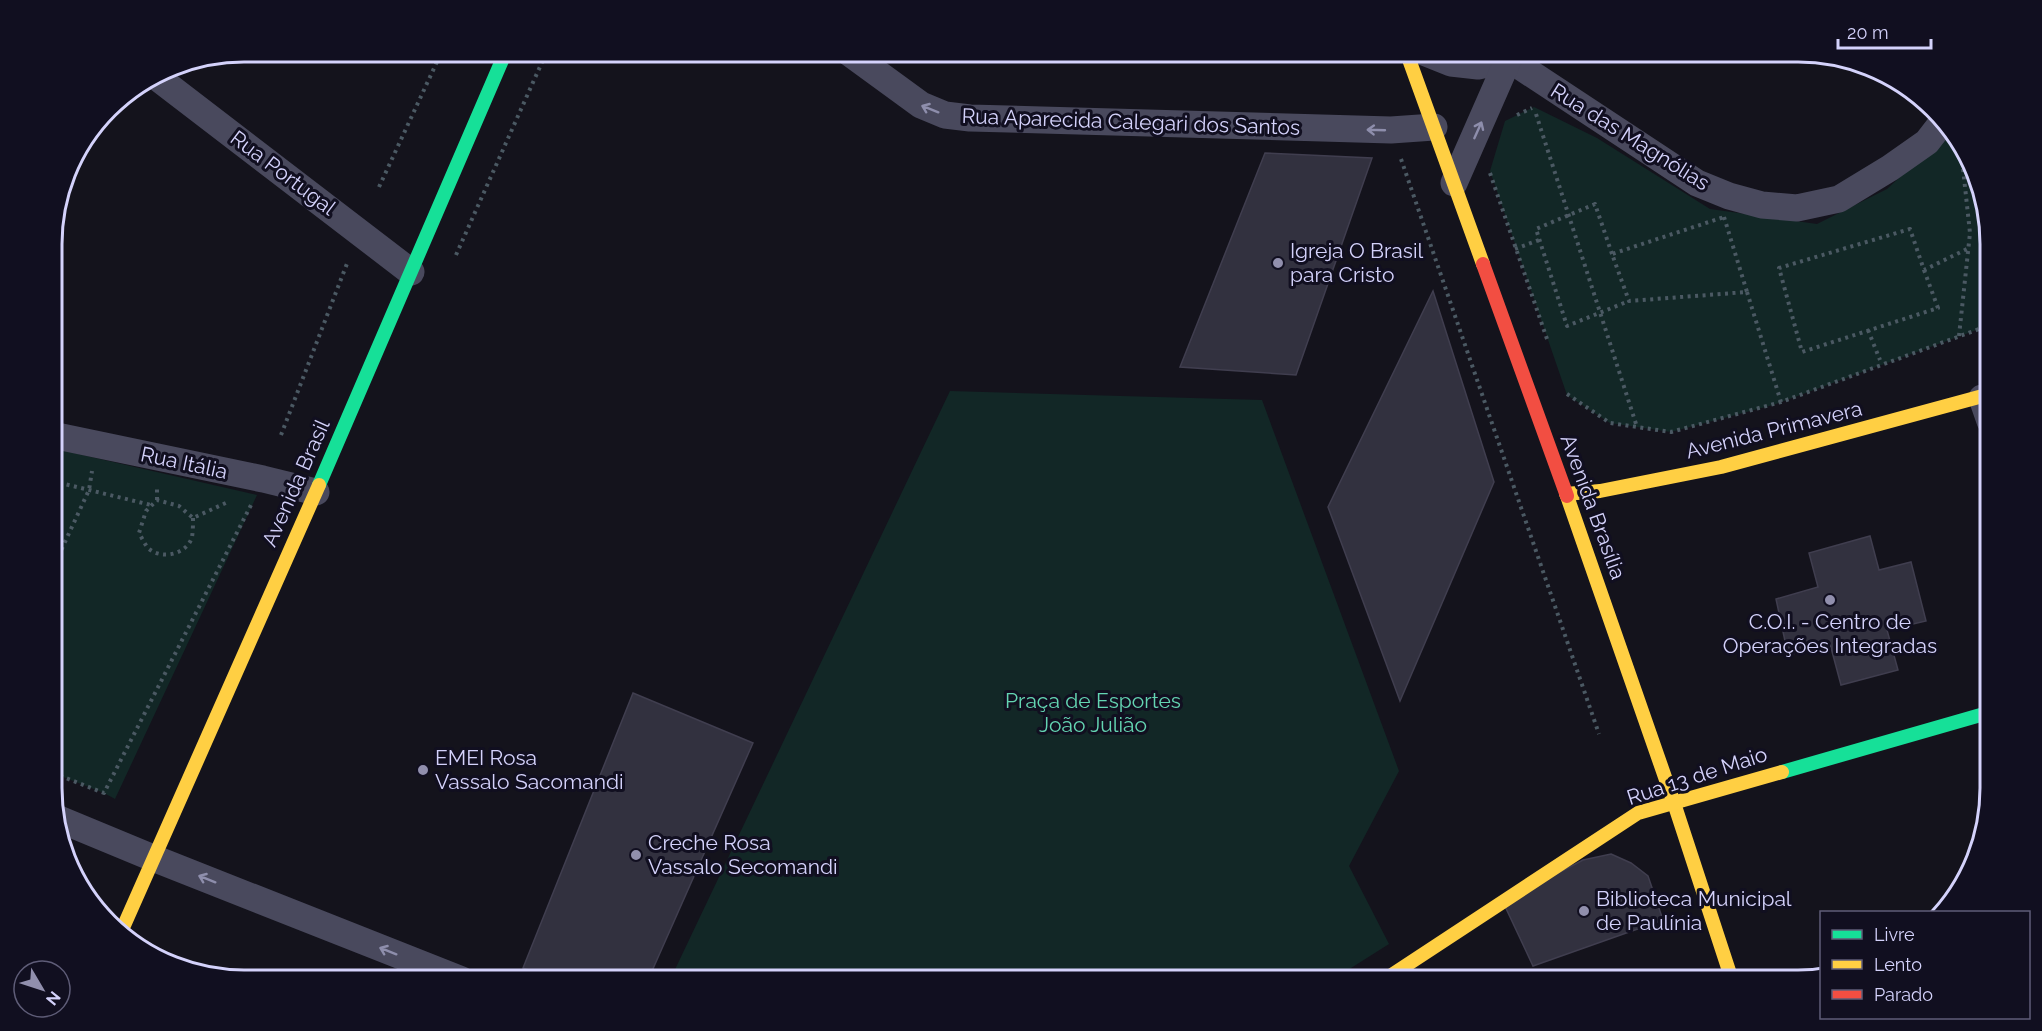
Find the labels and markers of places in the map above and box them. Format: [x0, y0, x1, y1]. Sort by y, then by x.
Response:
place label: Igreja O Brasil para Cristo [1290, 238, 1424, 287]
marker: Igreja O Brasil para Cristo [1271, 256, 1285, 270]
marker: C.O.I. - Centro de Operações Integradas [1823, 593, 1837, 607]
place label: C.O.I. - Centro de Operações Integradas [1723, 609, 1937, 658]
place label: EMEI Rosa Vassalo Sacomandi [435, 745, 624, 794]
marker: EMEI Rosa Vassalo Sacomandi [416, 763, 430, 777]
place label: Creche Rosa Vassalo Secomandi [648, 830, 838, 879]
marker: Creche Rosa Vassalo Secomandi [629, 848, 643, 862]
place label: Biblioteca Municipal de Paulínia [1596, 886, 1792, 935]
marker: Biblioteca Municipal de Paulínia [1577, 904, 1591, 918]

